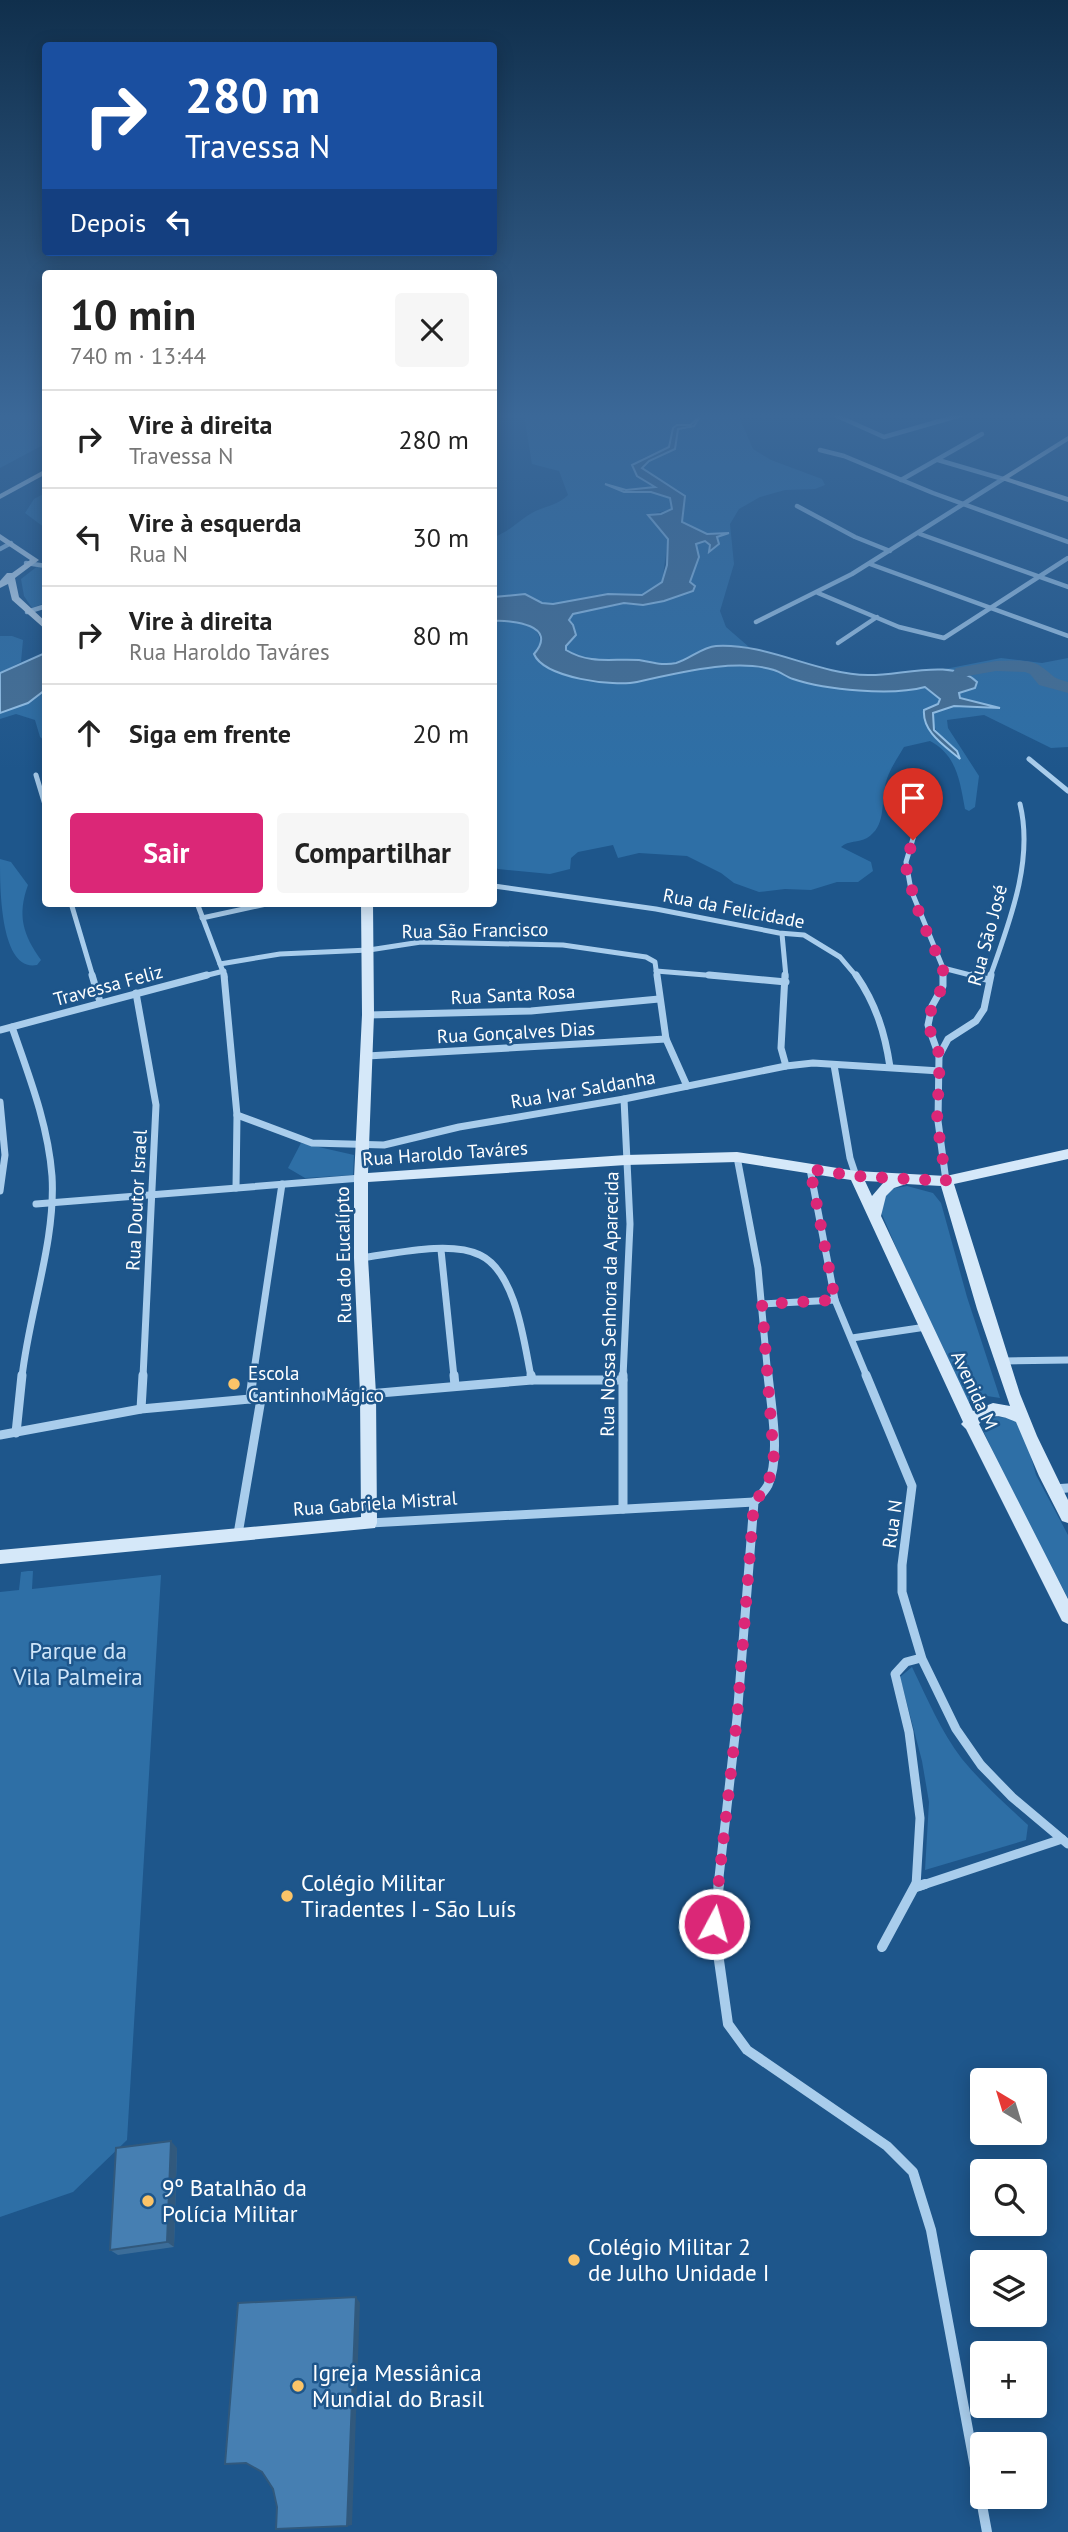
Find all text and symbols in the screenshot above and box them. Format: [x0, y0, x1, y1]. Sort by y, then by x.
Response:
text: 280 m [185, 63, 320, 127]
icon: right [70, 70, 161, 161]
text: Travessa N [185, 125, 330, 167]
icon: left [160, 203, 198, 241]
text: Depois [70, 206, 146, 239]
text: 10 min [70, 287, 196, 342]
button: close [395, 293, 469, 367]
text: 740 m · 13:44 [70, 341, 206, 370]
text: Vire à direita [129, 408, 272, 441]
icon: right [70, 420, 108, 458]
text: 280 m [398, 423, 469, 456]
text: Travessa N [129, 441, 234, 470]
text: Vire à esquerda [129, 506, 301, 539]
icon: left [70, 518, 108, 556]
text: 30 m [413, 521, 469, 554]
text: Rua N [129, 539, 188, 568]
text: Vire à direita [129, 604, 272, 637]
icon: right [70, 616, 108, 654]
text: 80 m [413, 619, 469, 652]
text: Rua Haroldo Taváres [129, 637, 330, 666]
icon: ahead [70, 714, 108, 752]
text: Siga em frente [129, 717, 291, 750]
text: 20 m [413, 717, 469, 750]
pin [883, 768, 943, 840]
icon: arrive [894, 779, 932, 817]
button: Sair [70, 813, 263, 893]
button: Compartilhar [277, 813, 469, 893]
street label: Rua da Felicidade [661, 882, 807, 934]
street label: Rua São José [962, 882, 1012, 988]
street label: Rua São Francisco [401, 917, 549, 943]
street label: Travessa Feliz [51, 959, 165, 1011]
street label: Rua Santa Rosa [450, 979, 576, 1009]
street label: Rua Gonçalves Dias [436, 1016, 596, 1048]
street label: Rua Ivar Saldanha [509, 1064, 657, 1114]
street label: Rua Doutor Israel [120, 1128, 152, 1271]
street label: Rua Haroldo Taváres [361, 1135, 529, 1171]
street label: Rua Nossa Senhora da Aparecida [595, 1171, 623, 1437]
street label: Rua do Eucalípto [330, 1186, 356, 1324]
street label: Avenida M [946, 1347, 1004, 1433]
place label: Escola Cantinho Mágico [248, 1361, 384, 1407]
marker: Escola Cantinho Mágico [226, 1376, 242, 1392]
street label: Rua Gabriela Mistral [292, 1485, 458, 1521]
street label: Rua N [877, 1498, 907, 1550]
park label: Parque da Vila Palmeira [12, 1636, 143, 1691]
place label: Colégio Militar Tiradentes I - São Luís [301, 1868, 516, 1923]
position arrow [677, 1887, 751, 1961]
marker: Colégio Militar Tiradentes I - São Luís [279, 1888, 295, 1904]
north arrow [970, 2068, 1046, 2146]
map controls [970, 2068, 1047, 2509]
button: search [970, 2159, 1047, 2236]
place label: 9º Batalhão da Polícia Militar [162, 2173, 307, 2228]
marker: 9º Batalhão da Polícia Militar [140, 2193, 156, 2209]
place label: Colégio Militar 2 de Julho Unidade I [588, 2232, 769, 2287]
button: layers [970, 2250, 1047, 2327]
marker: Colégio Militar 2 de Julho Unidade I [566, 2252, 582, 2268]
button: + [970, 2341, 1047, 2418]
place label: Igreja Messiânica Mundial do Brasil [312, 2358, 484, 2413]
marker: Igreja Messiânica Mundial do Brasil [290, 2378, 306, 2394]
button: − [970, 2432, 1047, 2509]

